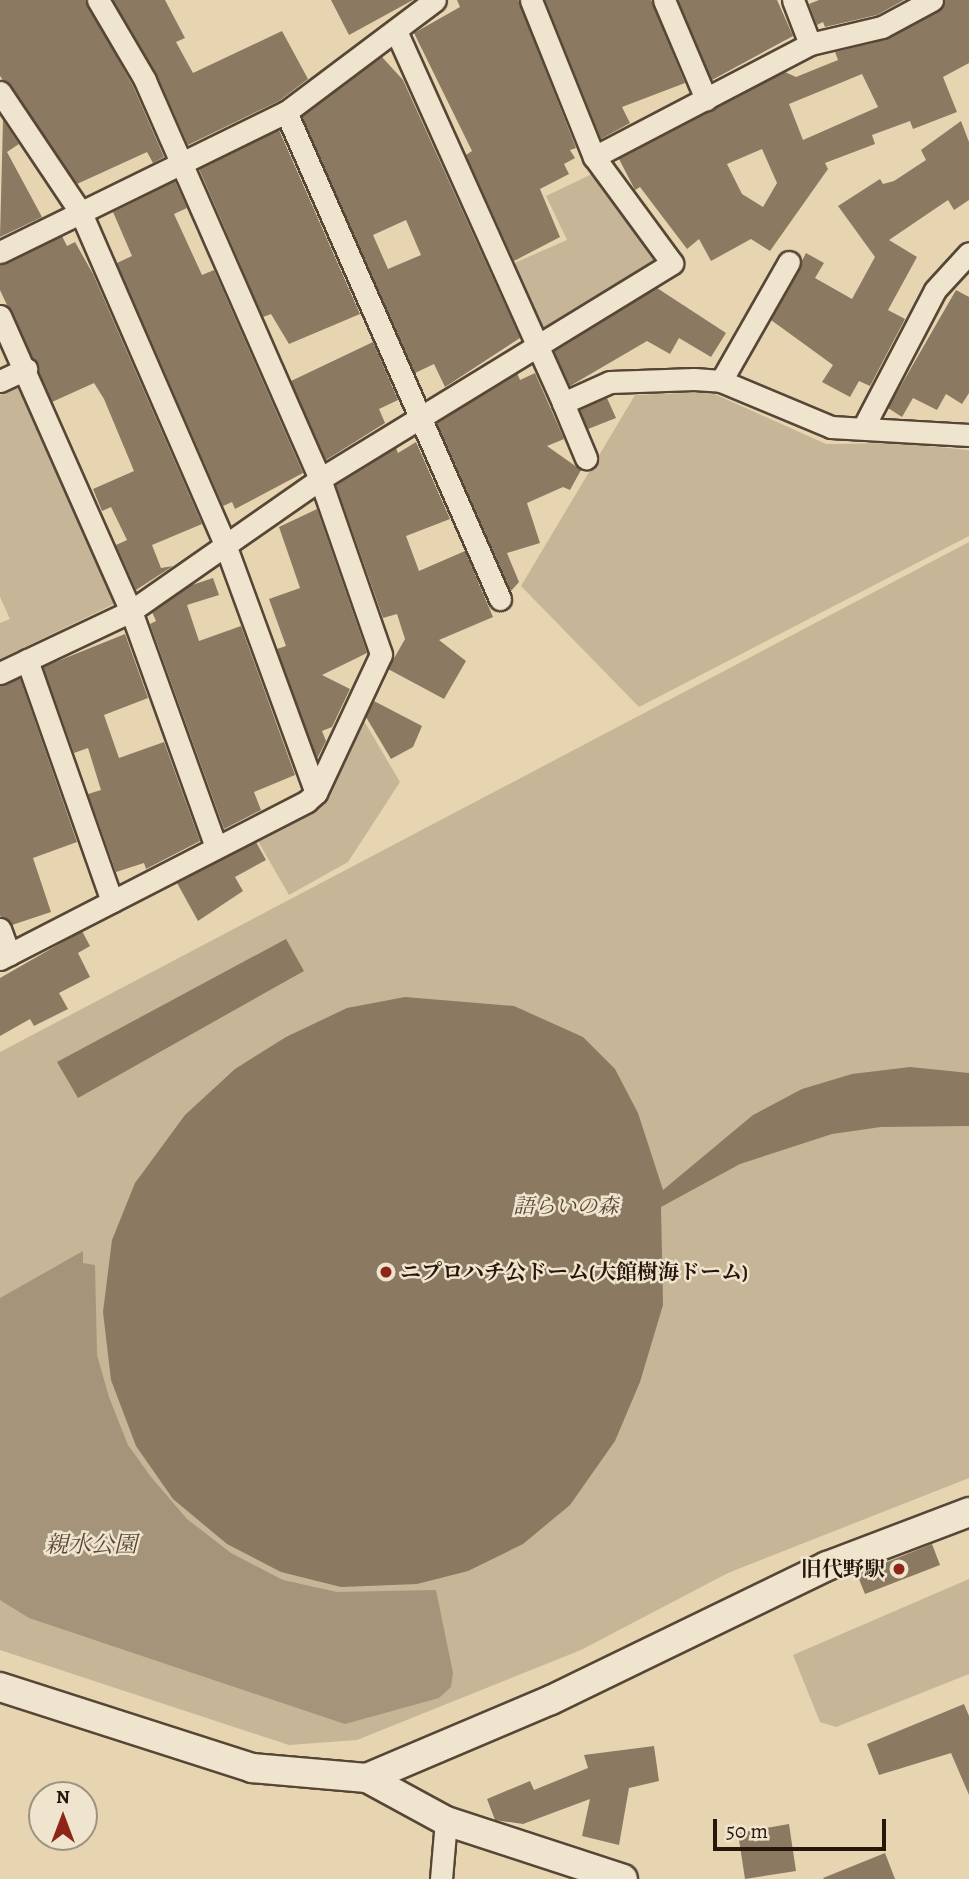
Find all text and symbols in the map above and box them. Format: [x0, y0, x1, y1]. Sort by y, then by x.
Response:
park label: 語らいの森 [514, 1193, 618, 1219]
place label: ニプロハチ公ドーム(大館樹海ドーム) [400, 1259, 748, 1285]
marker: ニプロハチ公ドーム(大館樹海ドーム) [378, 1264, 394, 1280]
water label: 親水公園 [45, 1531, 137, 1559]
place label: 旧代野駅 [801, 1556, 885, 1582]
marker: 旧代野駅 [891, 1561, 907, 1577]
north arrow [28, 1781, 98, 1851]
text: N [56, 1784, 70, 1810]
scale bar [717, 1806, 890, 1850]
text: 50 m [726, 1817, 768, 1845]

